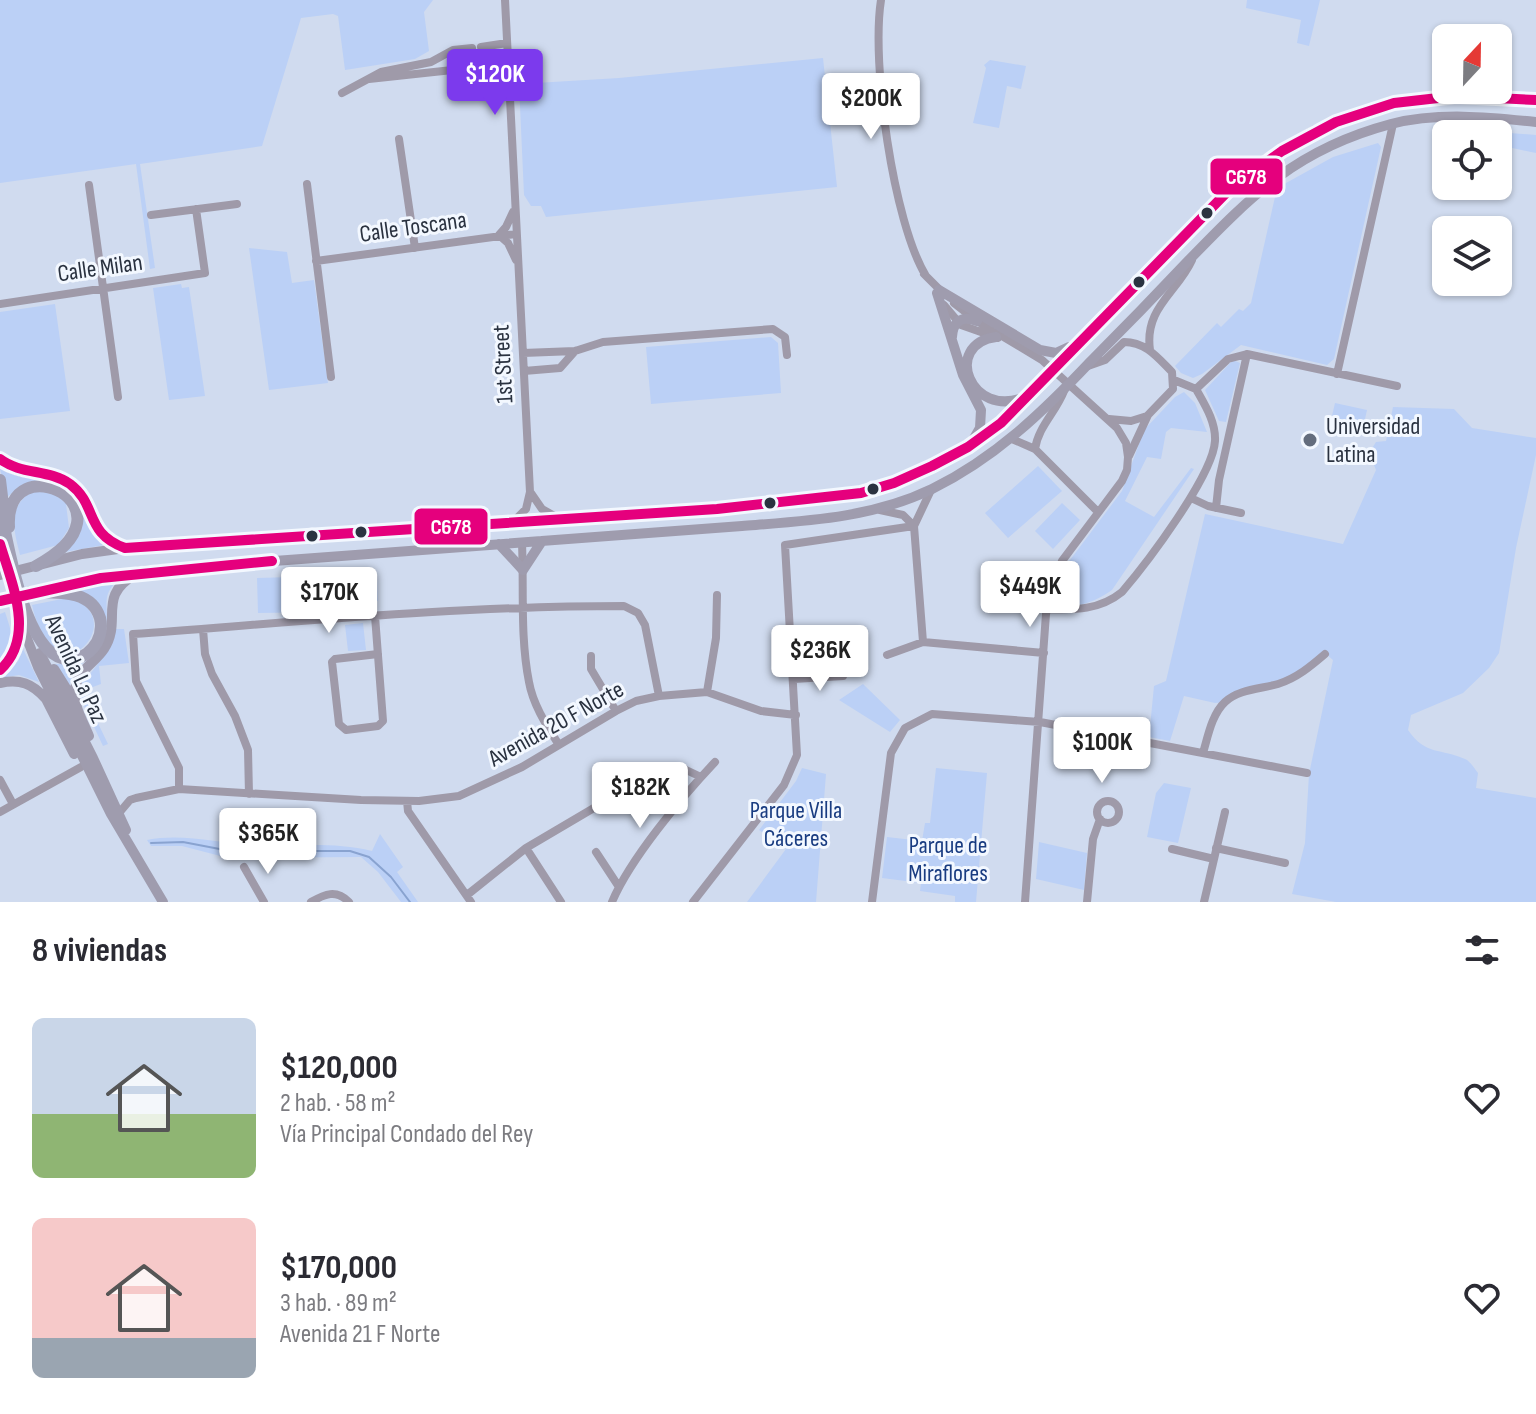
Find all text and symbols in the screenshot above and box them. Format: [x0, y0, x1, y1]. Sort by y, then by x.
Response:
north arrow [1432, 24, 1512, 104]
map controls [1432, 24, 1512, 296]
pin: $120K [439, 49, 551, 117]
text: $120K [465, 59, 525, 90]
pin: $200K [815, 73, 927, 141]
text: $200K [840, 83, 902, 114]
button: locate [1432, 120, 1512, 200]
line badge: C678 [1209, 157, 1284, 196]
text: C678 [1225, 164, 1267, 191]
street label: Calle Toscana [358, 205, 468, 249]
unlabelled marker [1199, 205, 1215, 221]
button: layers [1432, 216, 1512, 296]
street label: Calle Milan [56, 248, 144, 288]
unlabelled marker [1131, 274, 1147, 290]
street label: 1st Street [486, 324, 520, 404]
place label: Universidad Latina [1326, 412, 1420, 469]
marker: Universidad Latina [1301, 431, 1319, 449]
unlabelled marker [865, 481, 881, 497]
unlabelled marker [762, 495, 778, 511]
line badge: C678 [413, 507, 489, 546]
text: C678 [430, 514, 472, 541]
unlabelled marker [353, 524, 369, 540]
unlabelled marker [304, 528, 320, 544]
pin: $449K [974, 561, 1086, 629]
pin: $170K [273, 567, 385, 635]
text: $449K [999, 571, 1061, 602]
text: $170K [299, 577, 359, 608]
street label: Avenida La Paz [38, 609, 114, 728]
pin: $236K [764, 625, 876, 693]
text: $236K [789, 635, 851, 666]
street label: Avenida 20 F Norte [482, 675, 629, 774]
pin: $100K [1046, 717, 1158, 785]
text: $100K [1071, 727, 1133, 758]
pin: $182K [584, 762, 696, 830]
text: $182K [610, 772, 670, 803]
park label: Parque Villa Cáceres [750, 796, 842, 853]
pin: $365K [212, 808, 324, 876]
text: $365K [237, 818, 299, 849]
park label: Parque de Miraflores [908, 831, 988, 888]
icon: filters [1460, 928, 1504, 972]
text: 8 viviendas [32, 930, 167, 971]
text: $120,000 [280, 1047, 398, 1088]
icon: home [96, 1050, 192, 1146]
icon: heart [1460, 1076, 1504, 1120]
text: 2 hab. · 58 m² [280, 1088, 396, 1119]
text: Vía Principal Condado del Rey [280, 1119, 533, 1150]
text: $170,000 [280, 1247, 397, 1288]
icon: home [96, 1250, 192, 1346]
icon: heart [1460, 1276, 1504, 1320]
text: 3 hab. · 89 m² [280, 1288, 397, 1319]
text: Avenida 21 F Norte [280, 1319, 440, 1350]

